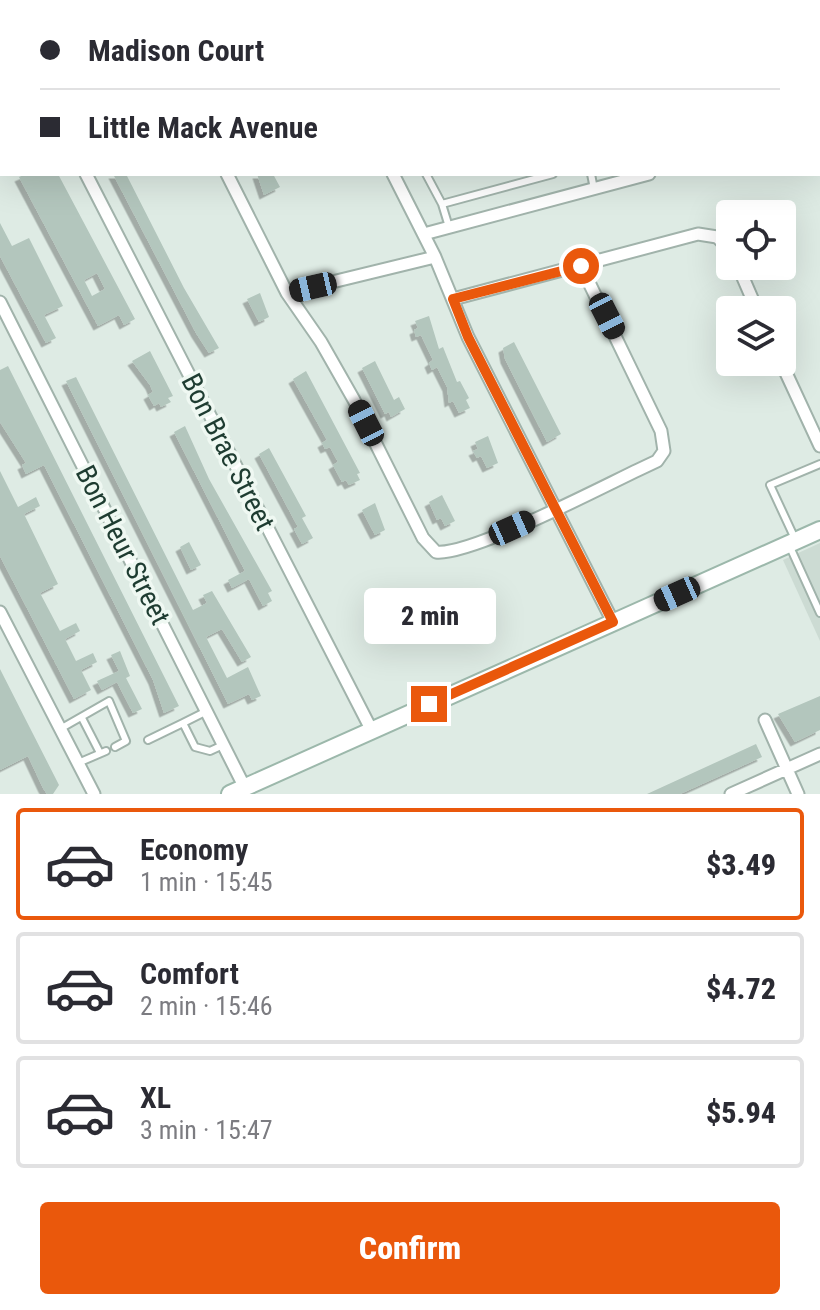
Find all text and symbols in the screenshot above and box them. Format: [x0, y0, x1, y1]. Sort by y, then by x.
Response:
text: Madison Court [88, 33, 264, 68]
text: Little Mack Avenue [88, 110, 318, 145]
map controls [716, 200, 796, 376]
button: locate [716, 200, 796, 280]
route start [563, 248, 599, 284]
car [287, 270, 339, 304]
car [585, 289, 629, 343]
button: layers [716, 296, 796, 376]
street label: Bon Brae Street [174, 368, 282, 536]
car [344, 396, 388, 450]
street label: Bon Heur Street [69, 460, 177, 630]
car [485, 507, 539, 549]
car [650, 573, 704, 615]
callout: 2 min [363, 588, 495, 644]
text: 2 min [401, 601, 459, 631]
route end [411, 686, 447, 722]
icon: car [44, 828, 116, 900]
text: Economy [140, 832, 248, 867]
text: $3.49 [706, 847, 776, 882]
text: 1 min · 15:45 [140, 867, 273, 897]
icon: car [44, 952, 116, 1024]
text: Comfort [140, 956, 239, 991]
text: $4.72 [706, 971, 776, 1006]
text: 2 min · 15:46 [140, 991, 273, 1021]
icon: car [44, 1076, 116, 1148]
text: XL [140, 1080, 171, 1115]
text: $5.94 [706, 1095, 776, 1130]
text: 3 min · 15:47 [140, 1115, 273, 1145]
button: Confirm [40, 1202, 780, 1294]

